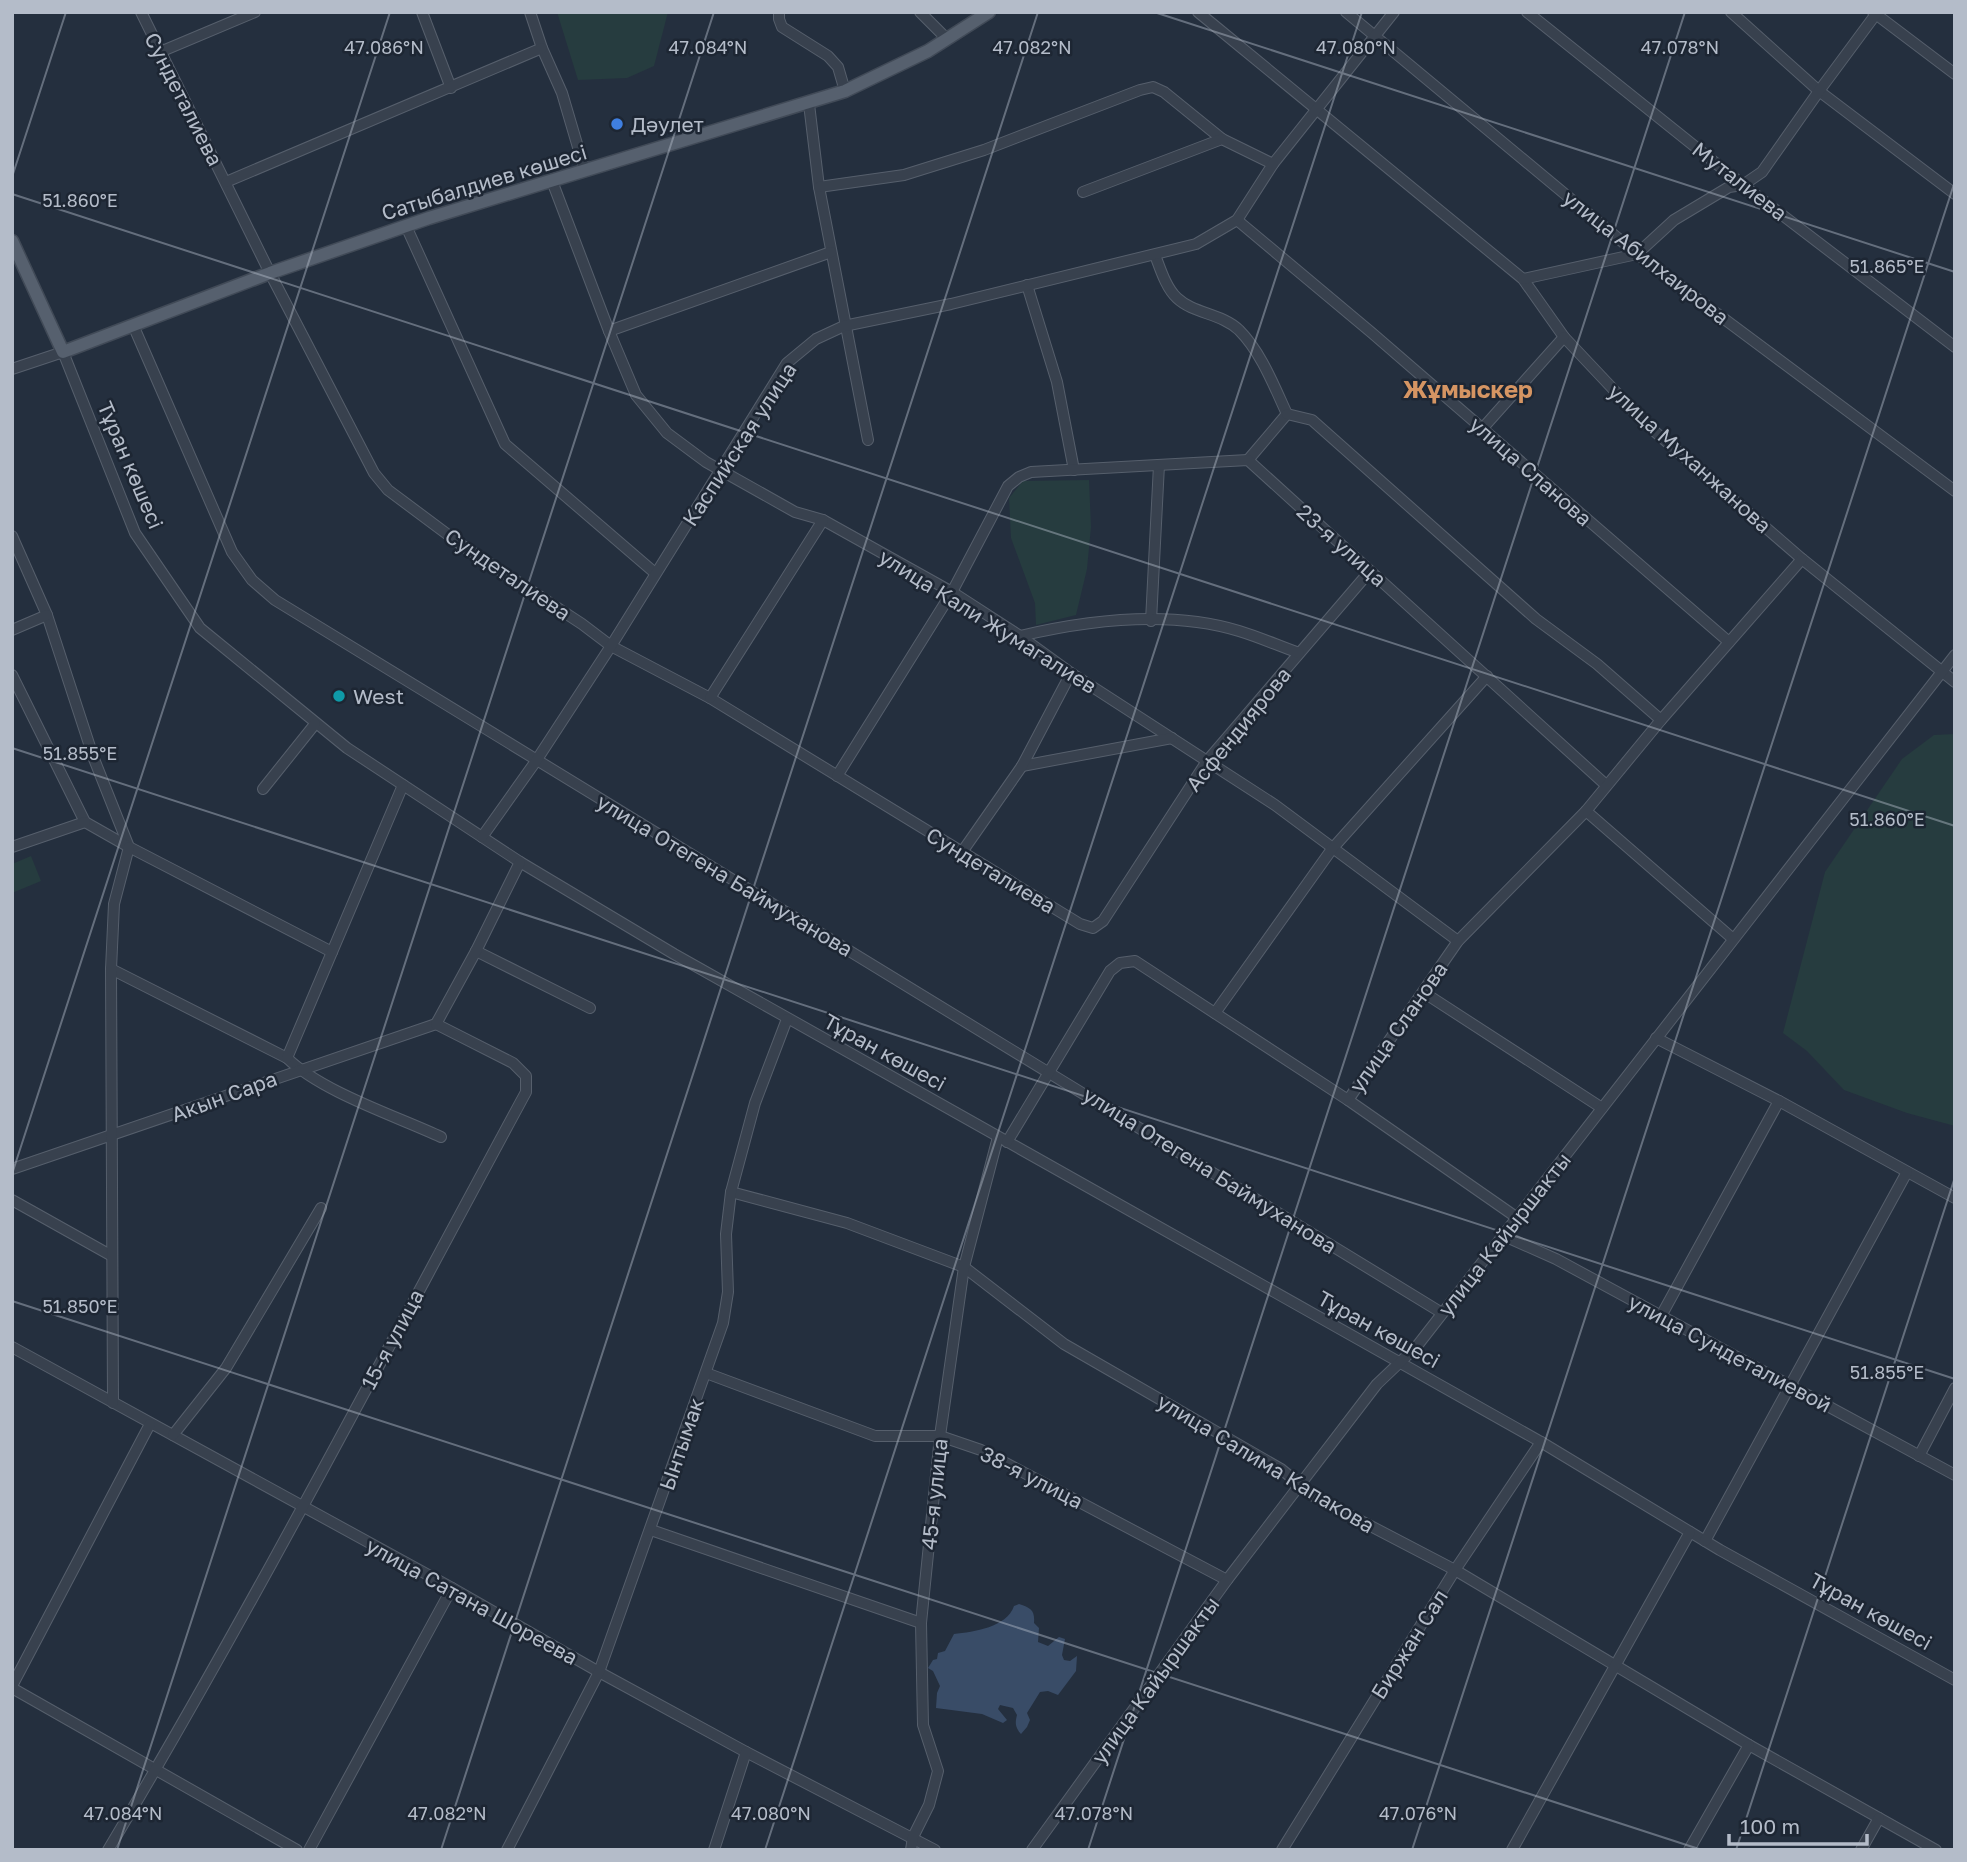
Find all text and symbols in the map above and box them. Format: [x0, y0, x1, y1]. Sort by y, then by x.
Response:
street label: Сундеталиева [139, 28, 229, 170]
text: 47.086°N [344, 36, 424, 58]
text: 47.084°N [669, 36, 747, 58]
text: 47.082°N [992, 36, 1072, 58]
text: 47.080°N [1316, 36, 1396, 58]
text: 47.078°N [1641, 36, 1719, 58]
place label: Дәулет [631, 111, 704, 137]
marker: Дәулет [609, 116, 625, 132]
street label: Муталиева [1687, 136, 1793, 226]
street label: Сатыбалдиев көшесі [378, 138, 590, 226]
street label: улица Абилхаирова [1558, 184, 1734, 330]
text: 51.860°E [42, 189, 118, 211]
text: 51.865°E [1850, 255, 1924, 277]
street label: Каспийская улица [676, 357, 802, 531]
district label: Жұмыскер [1403, 374, 1533, 404]
street label: улица Муханжанова [1603, 378, 1777, 538]
street label: Тұран көшесі [92, 397, 170, 533]
street label: улица Сланова [1464, 411, 1598, 531]
street label: 23-я улица [1292, 498, 1392, 592]
street label: Сундеталиева [440, 522, 576, 626]
street label: улица Кали Жумагалиев [874, 543, 1102, 699]
street label: Асфендиярова [1180, 662, 1296, 796]
place label: West [353, 683, 404, 709]
marker: West [331, 688, 347, 704]
text: 51.855°E [43, 742, 117, 764]
street label: улица Отегена Баймуханова [592, 788, 858, 962]
text: 51.860°E [1849, 808, 1925, 830]
street label: Сундеталиева [922, 821, 1060, 919]
street label: улица Сланова [1343, 957, 1453, 1097]
street label: Тұран көшесі [819, 1008, 951, 1096]
street label: Акын Сара [168, 1065, 280, 1127]
street label: улица Отегена Баймуханова [1078, 1081, 1342, 1259]
street label: улица Кайыршакты [1432, 1147, 1576, 1321]
street label: 15-я улица [355, 1285, 429, 1393]
street label: Тұран көшесі [1313, 1285, 1445, 1373]
street label: улица Сундеталиевой [1624, 1288, 1836, 1418]
text: 51.850°E [42, 1295, 118, 1317]
text: 51.855°E [1850, 1361, 1924, 1383]
street label: улица Салима Капакова [1153, 1388, 1379, 1538]
street label: Ынтымак [653, 1394, 709, 1494]
street label: 45-я улица [915, 1437, 953, 1551]
street label: 38-я улица [976, 1440, 1088, 1514]
street label: улица Сатана Шореева [361, 1532, 583, 1670]
street label: Тұран көшесі [1805, 1567, 1937, 1655]
street label: Биржан Сал [1365, 1584, 1453, 1704]
street label: улица Кайыршакты [1085, 1591, 1225, 1769]
text: 47.084°N [84, 1802, 162, 1824]
text: 47.082°N [407, 1802, 487, 1824]
text: 47.080°N [731, 1802, 811, 1824]
text: 47.078°N [1055, 1802, 1133, 1824]
text: 47.076°N [1379, 1802, 1457, 1824]
scale bar [1729, 1802, 1867, 1846]
text: 100 m [1740, 1813, 1800, 1839]

